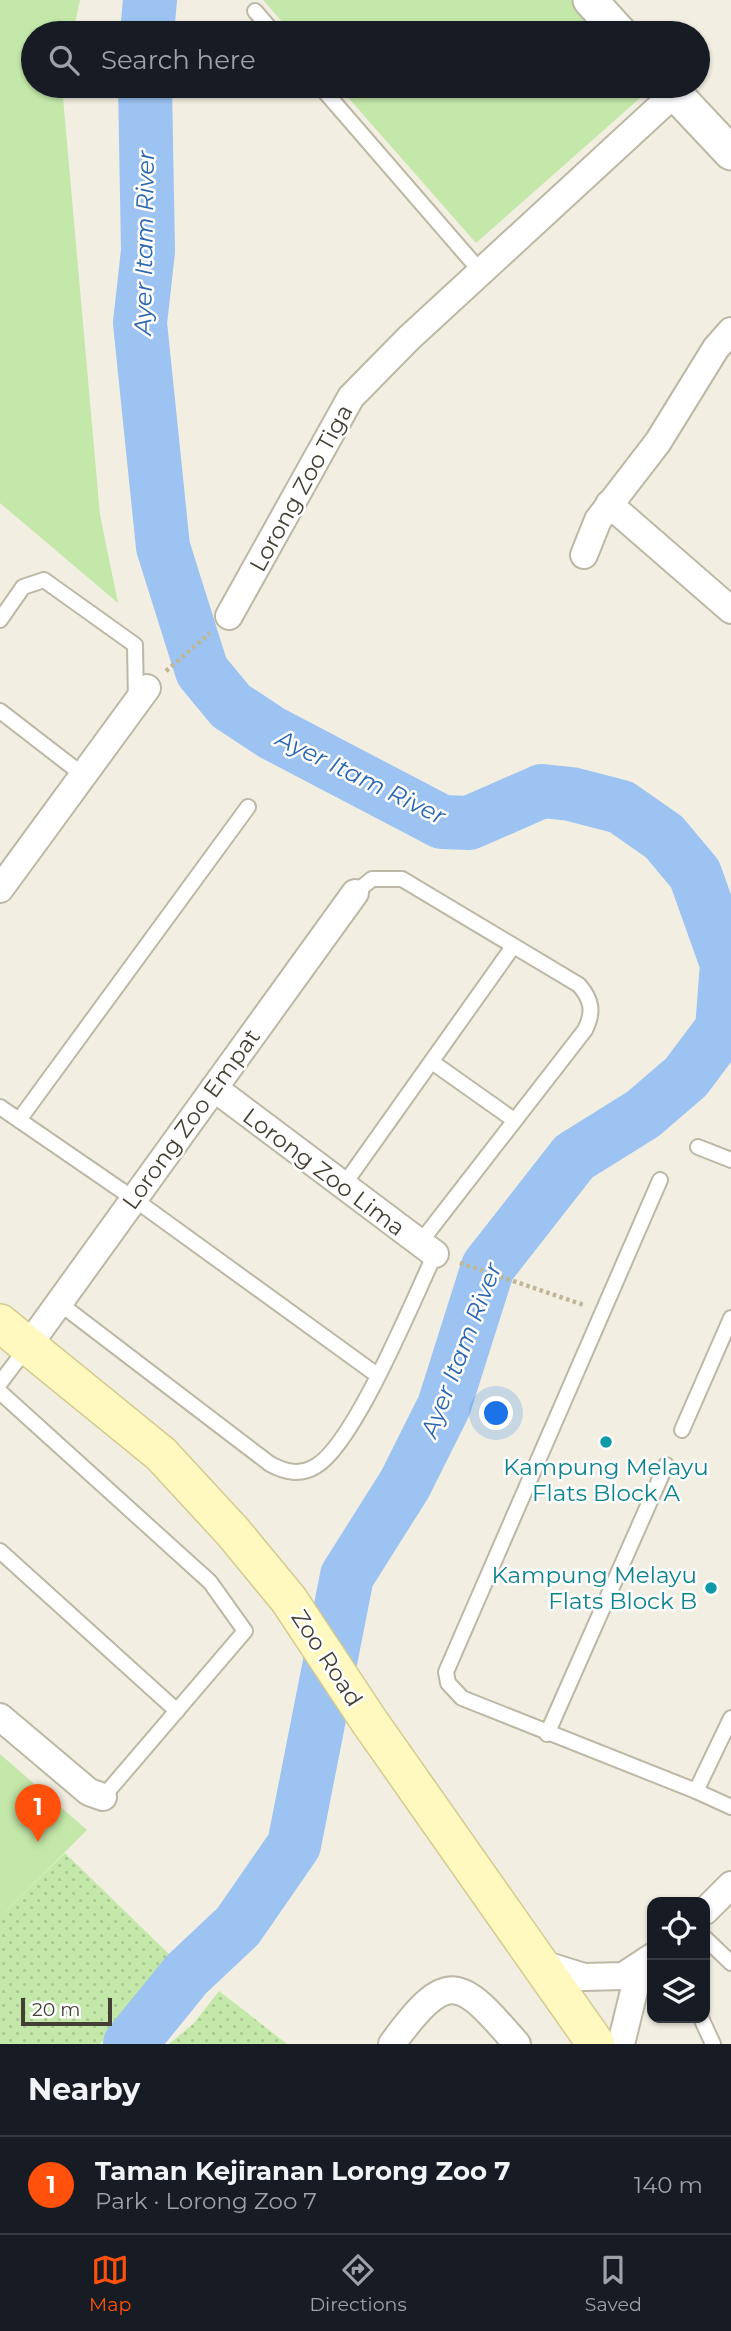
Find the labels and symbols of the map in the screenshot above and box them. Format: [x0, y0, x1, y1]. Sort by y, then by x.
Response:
water label: Ayer Itam River [128, 149, 160, 338]
street label: Lorong Zoo Tiga [244, 400, 358, 576]
water label: Ayer Itam River [270, 723, 452, 831]
street label: Lorong Zoo Empat [116, 1023, 266, 1215]
street label: Lorong Zoo Lima [237, 1102, 411, 1242]
water label: Ayer Itam River [414, 1257, 508, 1443]
your location [479, 1396, 513, 1430]
marker: Kampung Melayu Flats Block A [598, 1434, 614, 1450]
place label: Kampung Melayu Flats Block A [503, 1453, 709, 1507]
place label: Kampung Melayu Flats Block B [492, 1561, 697, 1615]
marker: Kampung Melayu Flats Block B [703, 1580, 719, 1596]
street label: Zoo Road [285, 1604, 369, 1712]
pin: 1 [15, 1784, 61, 1842]
scale bar [21, 1995, 112, 2027]

